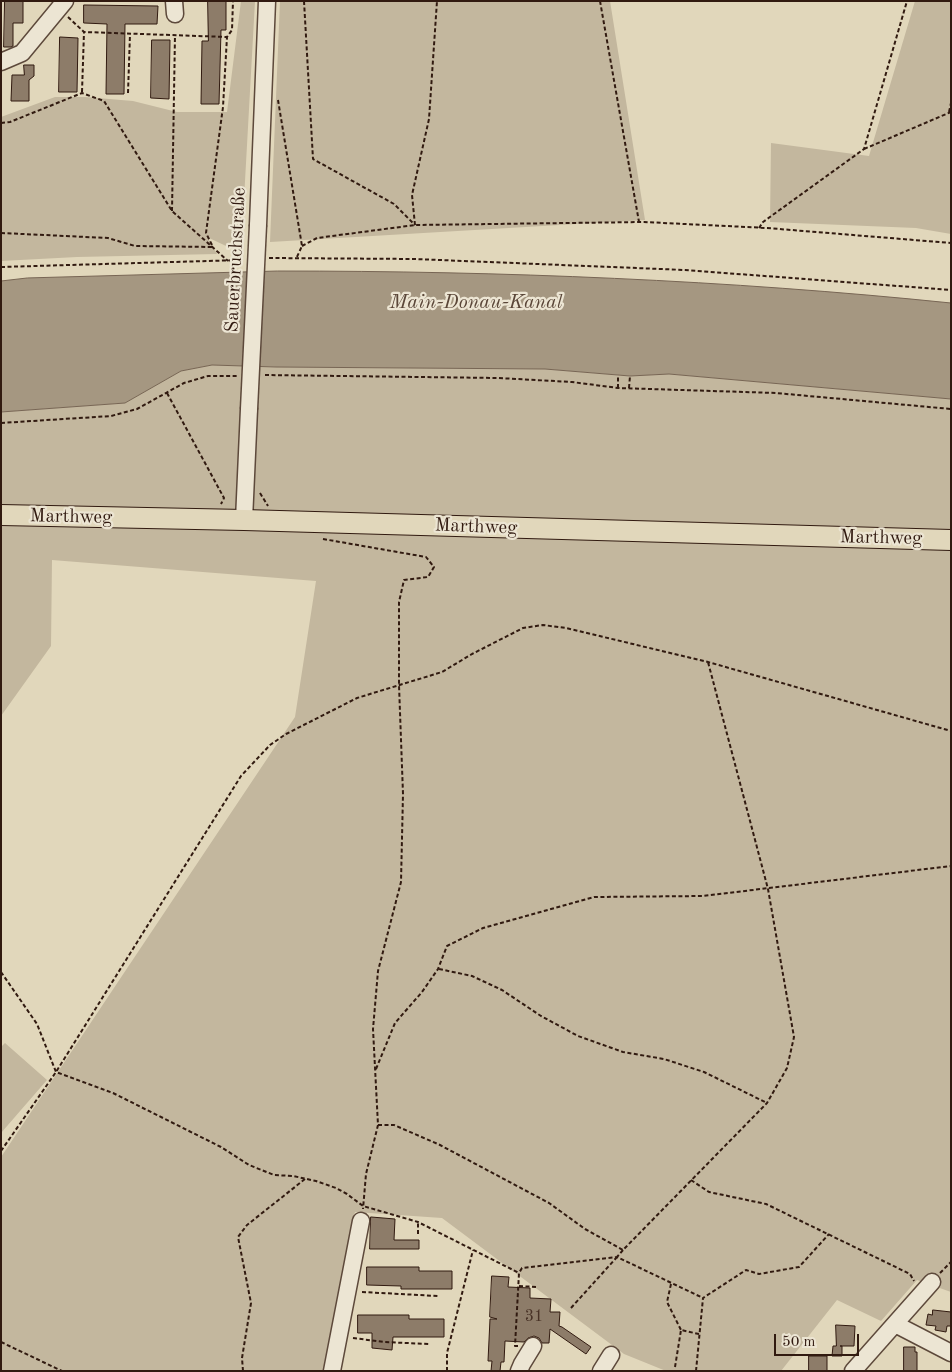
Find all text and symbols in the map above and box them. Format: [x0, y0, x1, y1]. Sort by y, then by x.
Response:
street label: Sauerbruchstraße [221, 187, 251, 333]
water label: Main-Donau-Kanal [389, 291, 563, 315]
street label: Marthweg [29, 505, 113, 529]
street label: Marthweg [434, 514, 518, 540]
street label: Marthweg [839, 526, 923, 550]
house number: 31 [525, 1307, 543, 1327]
scale bar [777, 1324, 862, 1356]
text: 50 m [782, 1335, 816, 1350]

